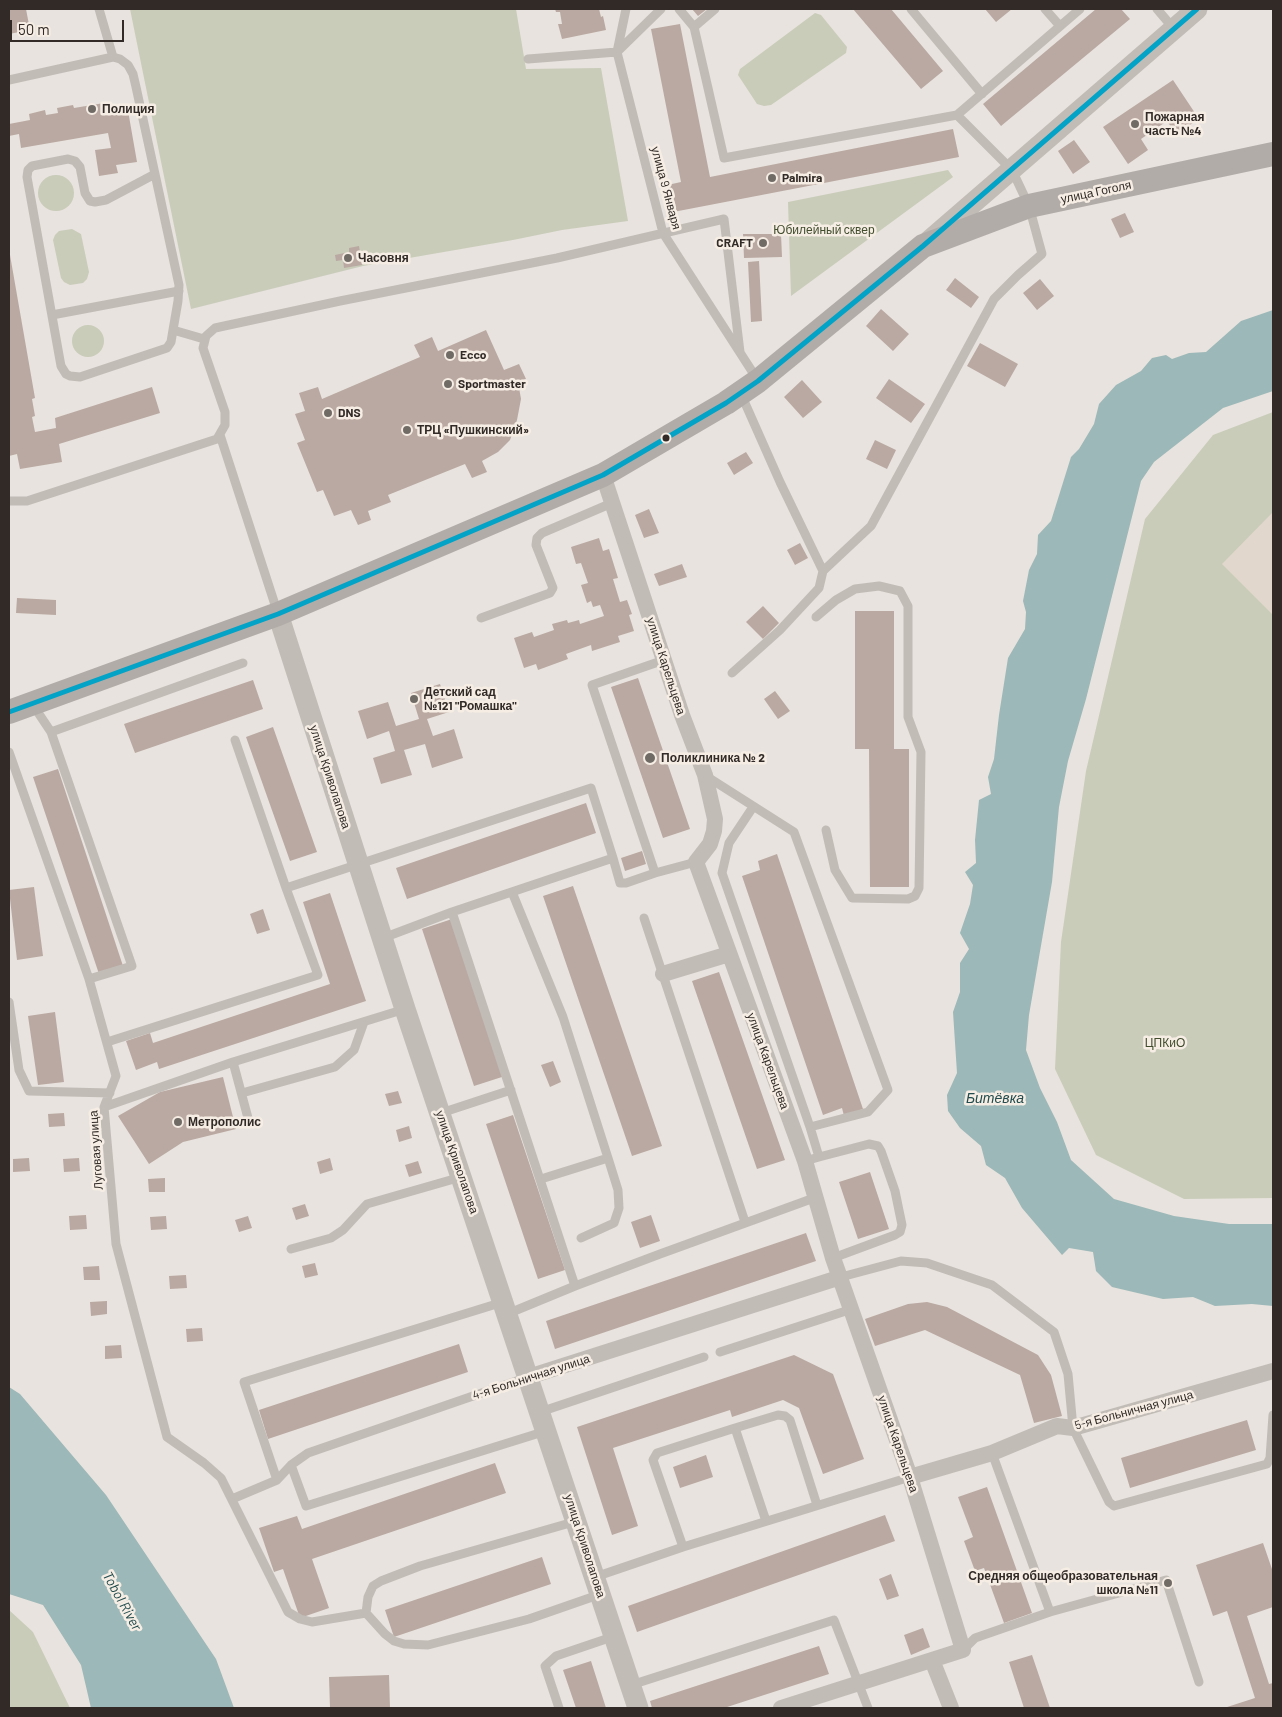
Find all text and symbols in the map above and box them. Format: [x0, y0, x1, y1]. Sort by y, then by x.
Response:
scale bar [12, 10, 126, 42]
text: 50 m [18, 20, 50, 38]
place label: Полиция [102, 102, 154, 116]
marker: Полиция [86, 103, 98, 115]
place label: Пожарная часть №4 [1145, 110, 1204, 138]
marker: Пожарная часть №4 [1129, 118, 1141, 130]
street label: улица 9 Января [648, 145, 684, 231]
place label: Palmira [782, 171, 822, 185]
marker: Palmira [766, 172, 778, 184]
street label: улица Гоголя [1059, 177, 1133, 207]
park label: Юбилейный сквер [773, 223, 875, 237]
place label: CRAFT [716, 236, 753, 250]
marker: CRAFT [757, 237, 769, 249]
place label: Часовня [358, 251, 409, 265]
marker: Часовня [342, 252, 354, 264]
place label: Ecco [460, 348, 486, 362]
marker: Ecco [444, 349, 456, 361]
place label: Sportmaster [458, 377, 526, 391]
marker: Sportmaster [442, 378, 454, 390]
place label: DNS [338, 406, 361, 420]
marker: DNS [322, 407, 334, 419]
place label: ТРЦ «Пушкинский» [417, 423, 529, 437]
marker: ТРЦ «Пушкинский» [401, 424, 413, 436]
unlabelled marker [661, 433, 671, 443]
street label: улица Карельцева [643, 615, 689, 717]
place label: Детский сад №121 "Ромашка" [424, 685, 516, 713]
marker: Детский сад №121 "Ромашка" [408, 693, 420, 705]
street label: улица Криволапова [306, 723, 354, 831]
marker: Поликлиника № 2 [643, 751, 657, 765]
place label: Поликлиника № 2 [661, 751, 765, 765]
street label: улица Карельцева [744, 1011, 792, 1111]
park label: ЦПКиО [1145, 1036, 1185, 1050]
water label: Битёвка [966, 1090, 1024, 1106]
street label: улица Криволапова [433, 1109, 481, 1215]
street label: Луговая улица [86, 1110, 106, 1190]
place label: Метрополис [188, 1115, 261, 1129]
marker: Метрополис [172, 1116, 184, 1128]
street label: 4-я Больничная улица [471, 1351, 591, 1403]
street label: 5-я Больничная улица [1073, 1387, 1195, 1433]
street label: улица Карельцева [875, 1394, 921, 1494]
street label: улица Криволапова [561, 1492, 609, 1600]
water label: Tobol River [99, 1569, 145, 1633]
place label: Средняя общеобразовательная школа №11 [968, 1569, 1158, 1597]
marker: Средняя общеобразовательная школа №11 [1162, 1577, 1174, 1589]

